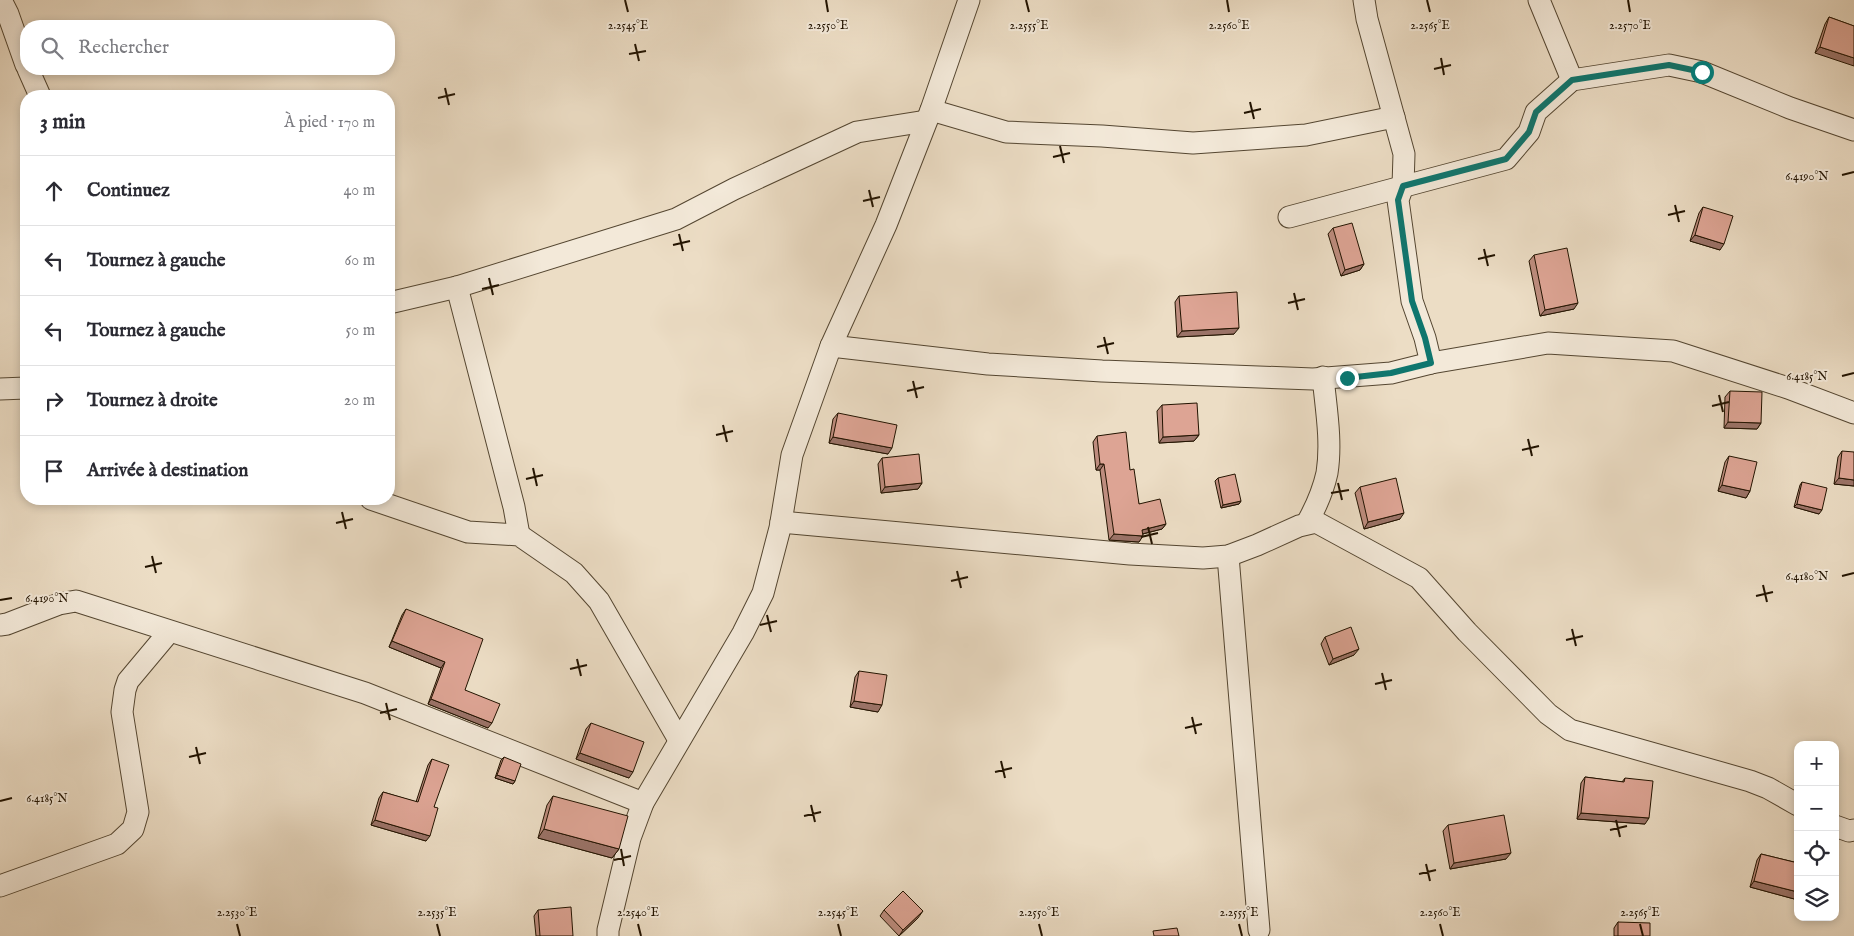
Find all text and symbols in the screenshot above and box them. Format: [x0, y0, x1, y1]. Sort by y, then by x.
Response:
text: 2.2545°E [608, 18, 648, 33]
text: 2.2550°E [808, 18, 848, 33]
text: 2.2555°E [1010, 18, 1048, 33]
text: 2.2560°E [1208, 18, 1250, 33]
text: 2.2565°E [1410, 18, 1450, 33]
text: 2.2570°E [1609, 18, 1651, 33]
search box [20, 20, 395, 75]
icon: search [38, 34, 66, 62]
text: Rechercher [78, 36, 169, 60]
route start [1691, 61, 1714, 84]
text: 3 min [40, 109, 85, 136]
text: À pied · 170 m [284, 113, 375, 133]
text: 6.4190°N [1785, 169, 1829, 184]
icon: ahead [40, 177, 68, 205]
text: Continuez [87, 179, 170, 203]
text: 40 m [343, 181, 375, 201]
icon: left [40, 247, 68, 275]
text: Tournez à gauche [87, 249, 226, 273]
text: 60 m [345, 251, 375, 271]
icon: left [40, 317, 68, 345]
text: Tournez à gauche [87, 319, 226, 343]
text: 50 m [346, 321, 375, 341]
route end [1336, 367, 1359, 390]
text: 6.4185°N [1786, 369, 1828, 384]
icon: right [40, 387, 68, 415]
text: Tournez à droite [87, 389, 218, 413]
text: 20 m [344, 391, 375, 411]
icon: arrive [40, 457, 68, 485]
text: Arrivée à destination [87, 459, 248, 483]
text: 6.4180°N [1786, 569, 1829, 584]
text: 6.4190°N [25, 591, 69, 606]
map controls [1794, 741, 1839, 921]
button: + [1794, 741, 1839, 786]
button: − [1794, 786, 1839, 831]
text: 6.4185°N [26, 791, 68, 806]
button: locate [1794, 831, 1839, 876]
button: layers [1794, 876, 1839, 921]
text: 2.2530°E [217, 905, 257, 920]
text: 2.2535°E [417, 905, 457, 920]
text: 2.2540°E [617, 905, 659, 920]
text: 2.2545°E [818, 905, 858, 920]
text: 2.2550°E [1019, 905, 1059, 920]
text: 2.2555°E [1220, 905, 1258, 920]
text: 2.2560°E [1419, 905, 1461, 920]
text: 2.2565°E [1620, 905, 1660, 920]

